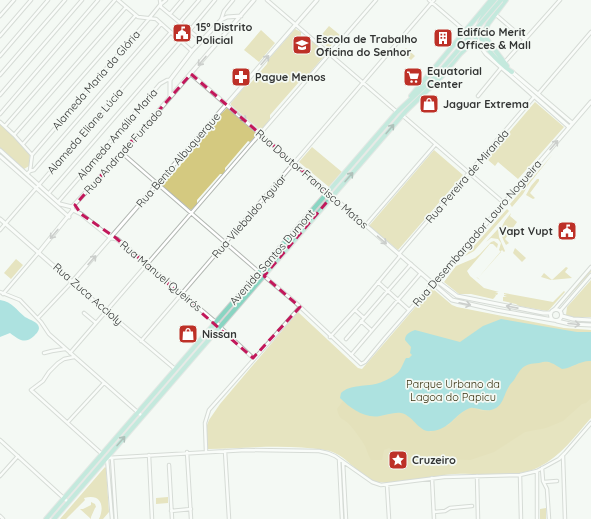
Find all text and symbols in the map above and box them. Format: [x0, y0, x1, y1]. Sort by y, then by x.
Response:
place label: 15º Distrito Policial [196, 20, 253, 47]
public building icon: 15º Distrito Policial [171, 22, 193, 44]
place label: Edifício Merit Offices & Mall [457, 25, 531, 52]
street label: Alameda Maria da Glória [49, 27, 143, 133]
building icon: Edifício Merit Offices & Mall [432, 27, 454, 49]
place label: Escola de Trabalho Oficina do Senhor [316, 32, 418, 59]
school or university icon: Escola de Trabalho Oficina do Senhor [291, 34, 313, 56]
one-way arrow [260, 55, 270, 65]
one-way arrow [197, 56, 206, 67]
place label: Equatorial Center [427, 64, 482, 91]
pharmacy icon: Pague Menos [230, 66, 252, 88]
supermarket icon: Equatorial Center [402, 66, 424, 88]
place label: Pague Menos [255, 70, 326, 84]
street label: Alameda Eliane Lúcia [44, 85, 126, 177]
street label: Alameda Amália Maria [74, 86, 160, 182]
shop icon: Jaguar Extrema [418, 93, 440, 115]
place label: Jaguar Extrema [443, 97, 529, 111]
street label: Rua Andrade Furtado [81, 105, 165, 197]
street label: Rua Bento Albuquerque [133, 110, 223, 210]
one-way arrow [237, 113, 247, 122]
one-way arrow [386, 124, 395, 135]
street label: Rua Doutor Francisco Matos [253, 126, 371, 232]
street label: Rua Pereira de Miranda [422, 126, 512, 226]
one-way arrow [549, 139, 558, 150]
street label: Rua Desembargador Lauro Nogueira [410, 157, 544, 309]
street label: Rua Vilebaldo Aguiar [209, 170, 290, 261]
one-way arrow [344, 172, 353, 182]
street label: Avenida Santos Dumont [227, 206, 318, 308]
public building icon: Vapt Vupt [556, 220, 578, 242]
place label: Vapt Vupt [499, 224, 553, 238]
one-way arrow [50, 229, 59, 240]
one-way arrow [377, 236, 388, 245]
street label: Rua Manuel Queirós [117, 238, 205, 314]
one-way arrow [87, 255, 97, 265]
street label: Rua Zuca Accioly [50, 260, 126, 328]
one-way arrow [458, 300, 471, 308]
one-way arrow [506, 303, 519, 311]
one-way arrow [567, 321, 580, 328]
shop icon: Nissan [177, 323, 199, 345]
place label: Nissan [202, 327, 237, 341]
park label: Parque Urbano da Lagoa do Papicu [406, 377, 500, 404]
one-way arrow [116, 436, 125, 446]
place icon: Cruzeiro [387, 449, 409, 471]
place label: Cruzeiro [412, 453, 456, 467]

